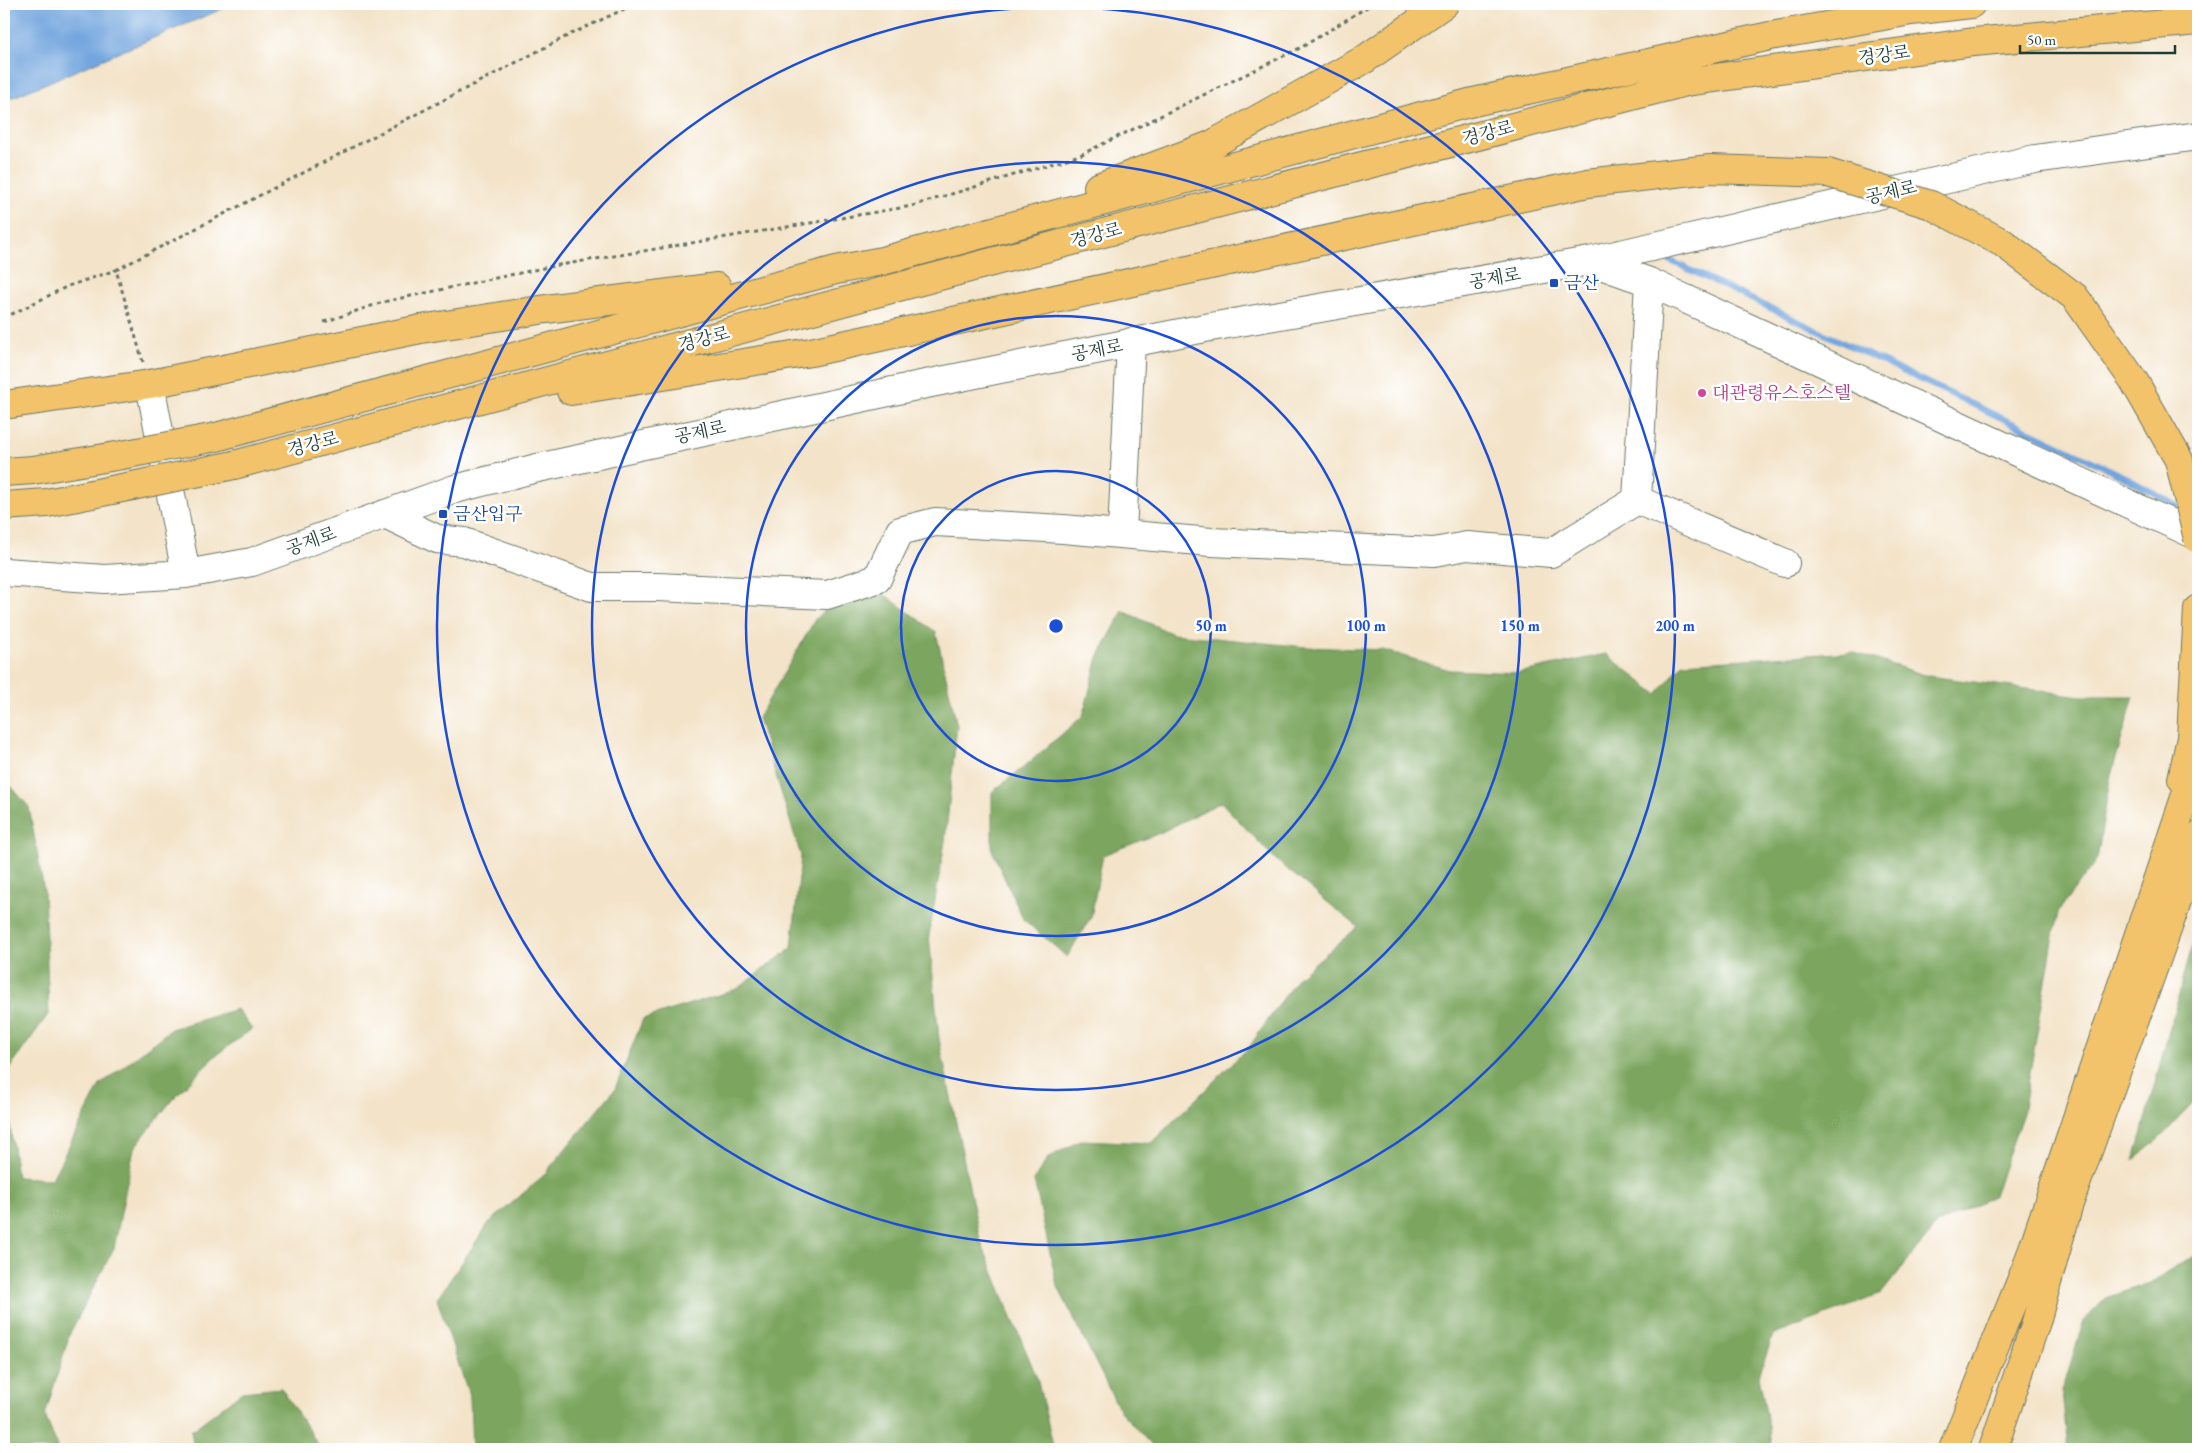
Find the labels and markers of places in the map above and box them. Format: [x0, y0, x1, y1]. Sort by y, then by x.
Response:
place label: 금산 [1564, 271, 1599, 294]
marker: 금산 [1548, 277, 1560, 289]
place label: 대관령유스호스텔 [1712, 381, 1851, 404]
marker: 대관령유스호스텔 [1696, 387, 1708, 399]
place label: 금산입구 [453, 502, 523, 525]
marker: 금산입구 [437, 508, 449, 520]
centre of rings [1047, 617, 1065, 635]

